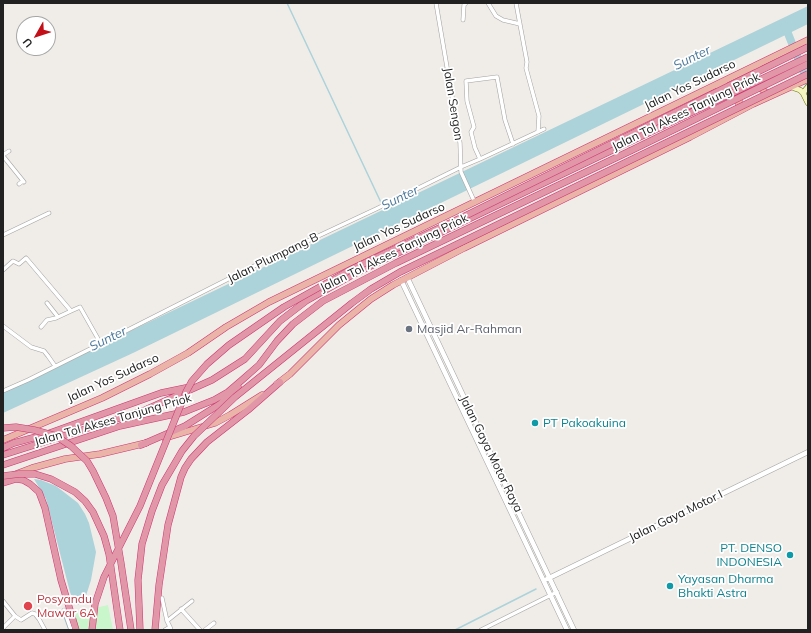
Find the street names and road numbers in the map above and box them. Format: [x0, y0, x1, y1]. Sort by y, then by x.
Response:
street label: Jalan Yos Sudarso [642, 57, 738, 113]
street label: Jalan Sengon [440, 67, 466, 141]
street label: Jalan Tol Akses Tanjung Priok [610, 70, 762, 154]
street label: Jalan Yos Sudarso [351, 199, 447, 255]
street label: Jalan Tol Akses Tanjung Priok [318, 211, 470, 295]
street label: Jalan Plumpang B [225, 230, 321, 286]
street label: Jalan Yos Sudarso [65, 350, 161, 406]
street label: Jalan Tol Akses Tanjung Priok [33, 391, 193, 449]
street label: Jalan Gaya Motor Raya [456, 393, 526, 515]
street label: Jalan Gaya Motor I [627, 487, 725, 545]

